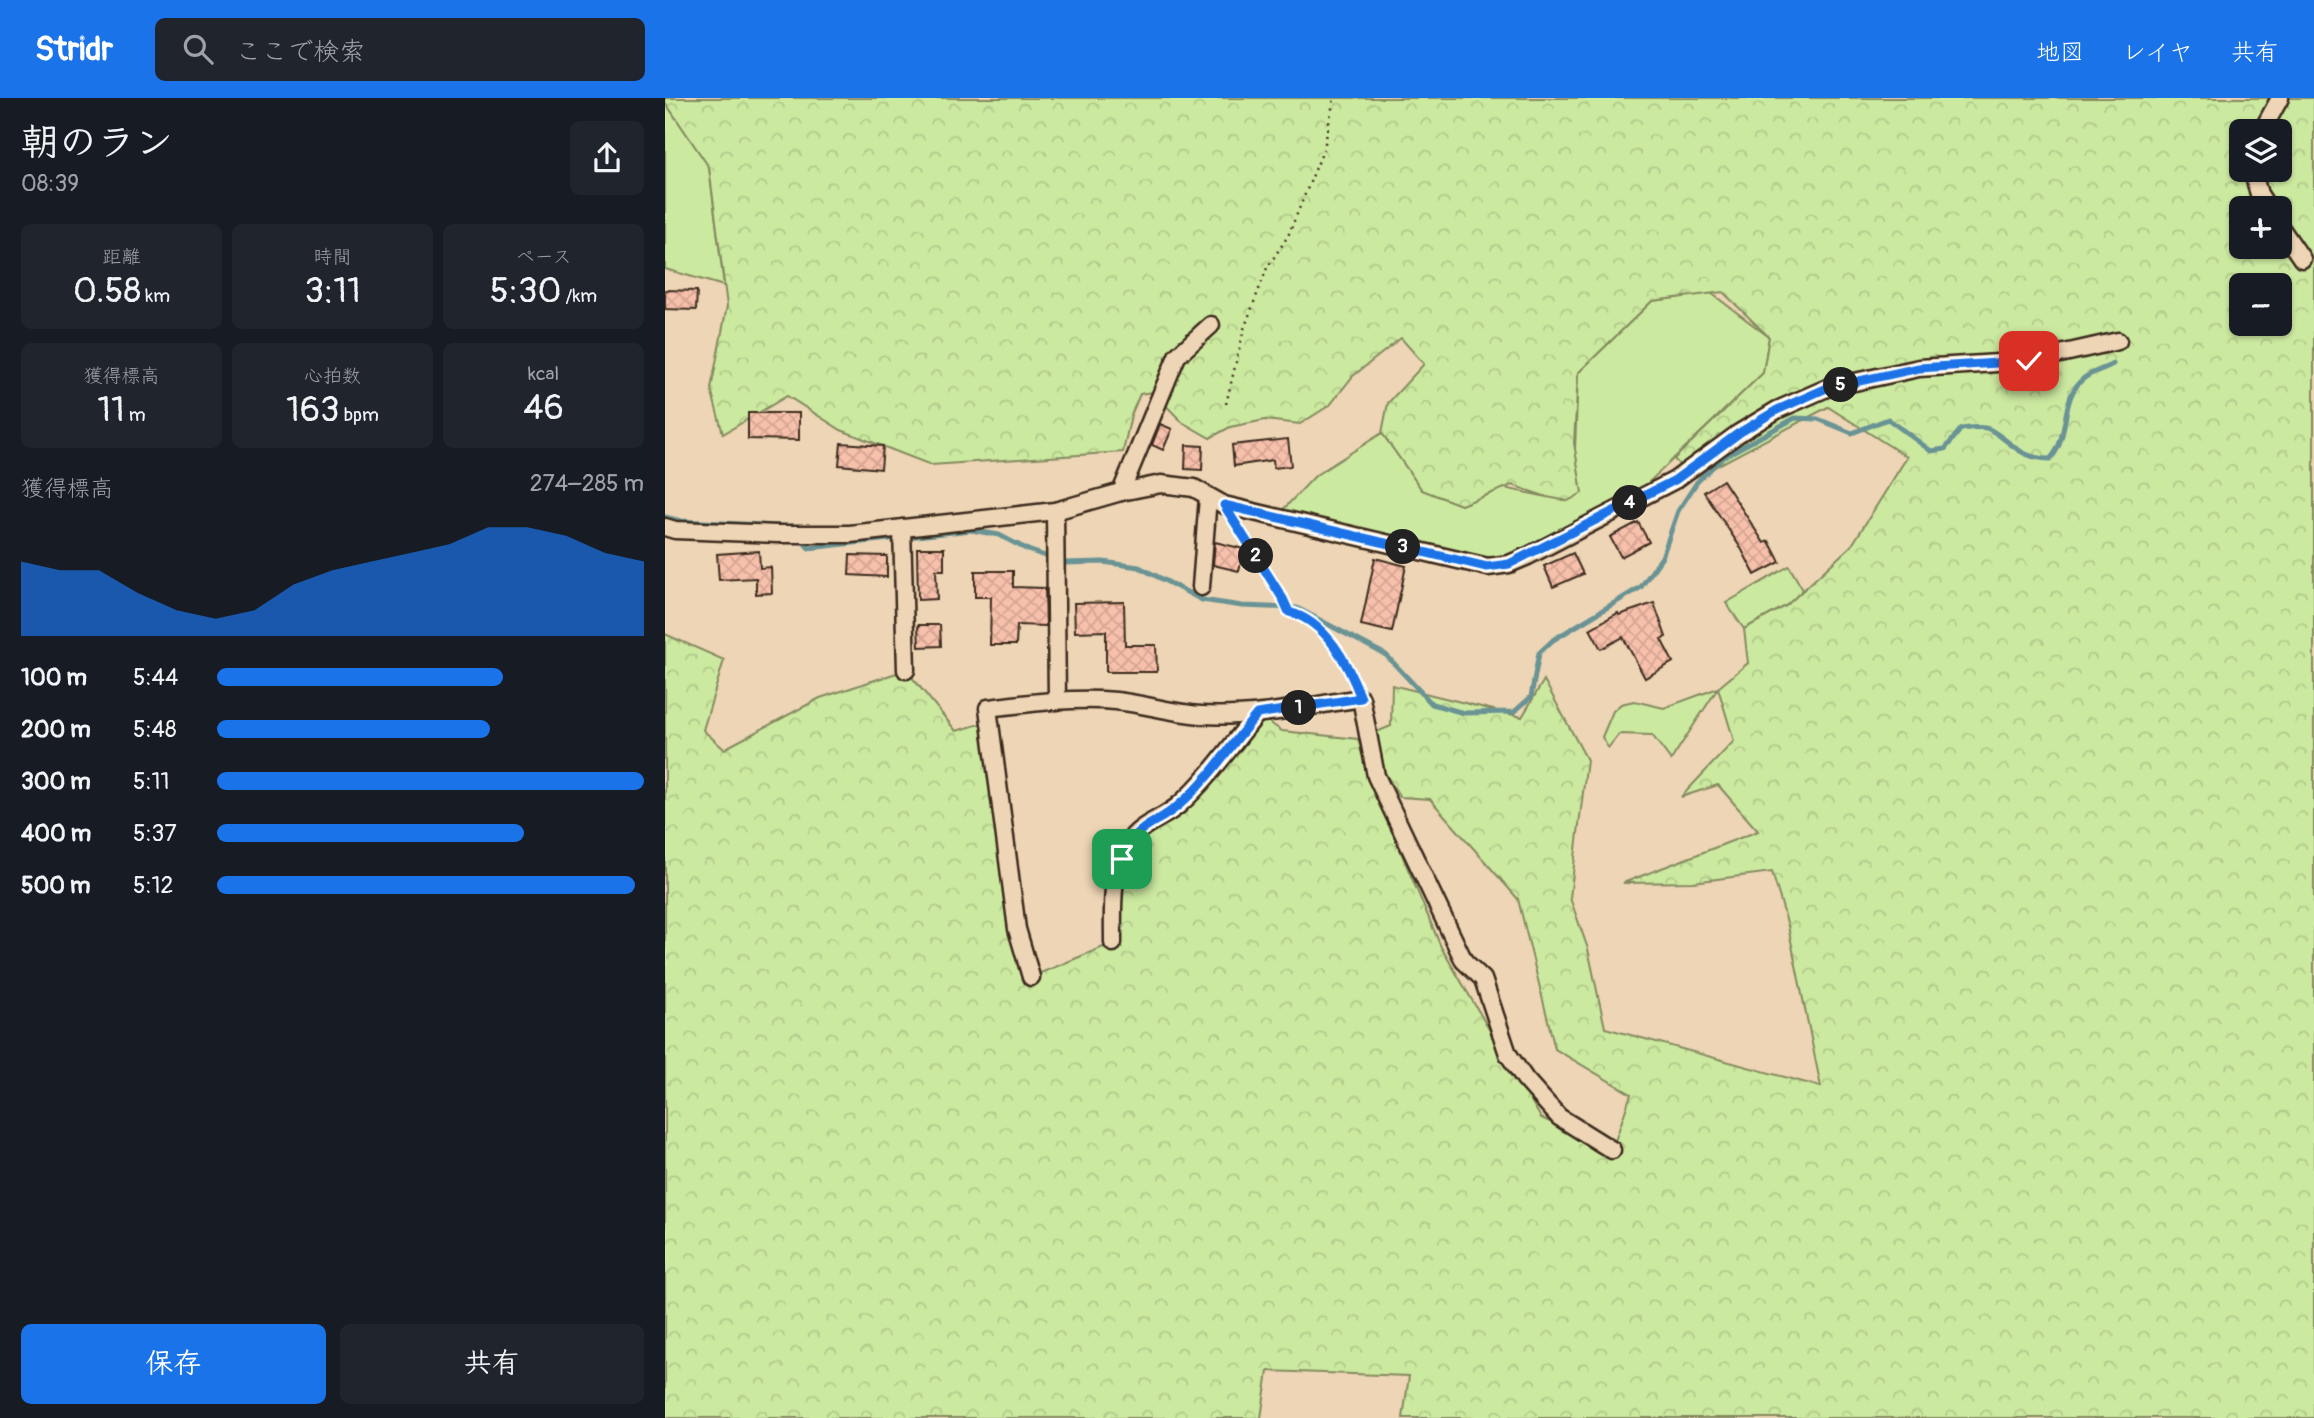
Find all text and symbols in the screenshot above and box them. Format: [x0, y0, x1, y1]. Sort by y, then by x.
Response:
search box [155, 18, 645, 81]
text: Stridr [35, 29, 113, 70]
icon: search [179, 30, 217, 68]
text: ここで検索 [235, 36, 365, 68]
text: 地図 [2036, 38, 2084, 67]
text: レイヤ [2122, 38, 2193, 67]
text: 共有 [2231, 38, 2279, 67]
text: 朝のラン [21, 119, 173, 167]
map controls [2229, 119, 2292, 336]
button: layers [2229, 119, 2292, 182]
button: share [570, 121, 644, 195]
text: 08:39 [21, 169, 79, 198]
button: + [2229, 196, 2292, 259]
text: 距離 [102, 245, 141, 269]
text: 時間 [313, 245, 352, 269]
text: ペース [516, 245, 571, 269]
text: 0.58 [73, 269, 141, 313]
text: 3:11 [304, 269, 361, 313]
text: 5:30 [490, 269, 562, 313]
button: − [2229, 273, 2292, 336]
text: km [141, 284, 170, 308]
text: /km [562, 284, 597, 308]
pin [1999, 331, 2059, 391]
icon: check [2010, 342, 2048, 380]
text: kcal [528, 362, 559, 386]
text: 獲得標高 [83, 364, 160, 388]
text: 心拍数 [304, 364, 361, 388]
pin: 5 [1823, 368, 1859, 402]
text: 5 [1835, 372, 1846, 396]
text: 46 [523, 386, 564, 430]
text: 11 [97, 388, 125, 432]
text: 163 [286, 388, 340, 432]
text: m [125, 403, 146, 427]
text: bpm [340, 403, 379, 427]
text: 274–285 m [530, 469, 644, 498]
text: 獲得標高 [21, 474, 113, 503]
pin: 4 [1613, 486, 1647, 520]
text: 4 [1624, 490, 1635, 514]
pin: 3 [1385, 530, 1421, 564]
text: 3 [1397, 534, 1408, 558]
pin: 2 [1239, 538, 1273, 574]
text: 2 [1250, 543, 1261, 567]
text: 100 m [21, 663, 87, 692]
text: 5:44 [133, 663, 178, 692]
pin: 1 [1281, 690, 1317, 726]
text: 1 [1295, 695, 1302, 719]
text: 200 m [21, 715, 91, 744]
text: 5:48 [133, 715, 177, 744]
text: 300 m [21, 767, 91, 796]
text: 5:11 [133, 767, 170, 796]
text: 400 m [21, 819, 91, 848]
text: 5:37 [133, 819, 177, 848]
pin [1092, 829, 1152, 889]
icon: arrive [1103, 840, 1141, 878]
text: 500 m [21, 871, 90, 900]
text: 5:12 [133, 871, 173, 900]
button: 保存 [21, 1324, 326, 1404]
button: 共有 [340, 1324, 644, 1404]

